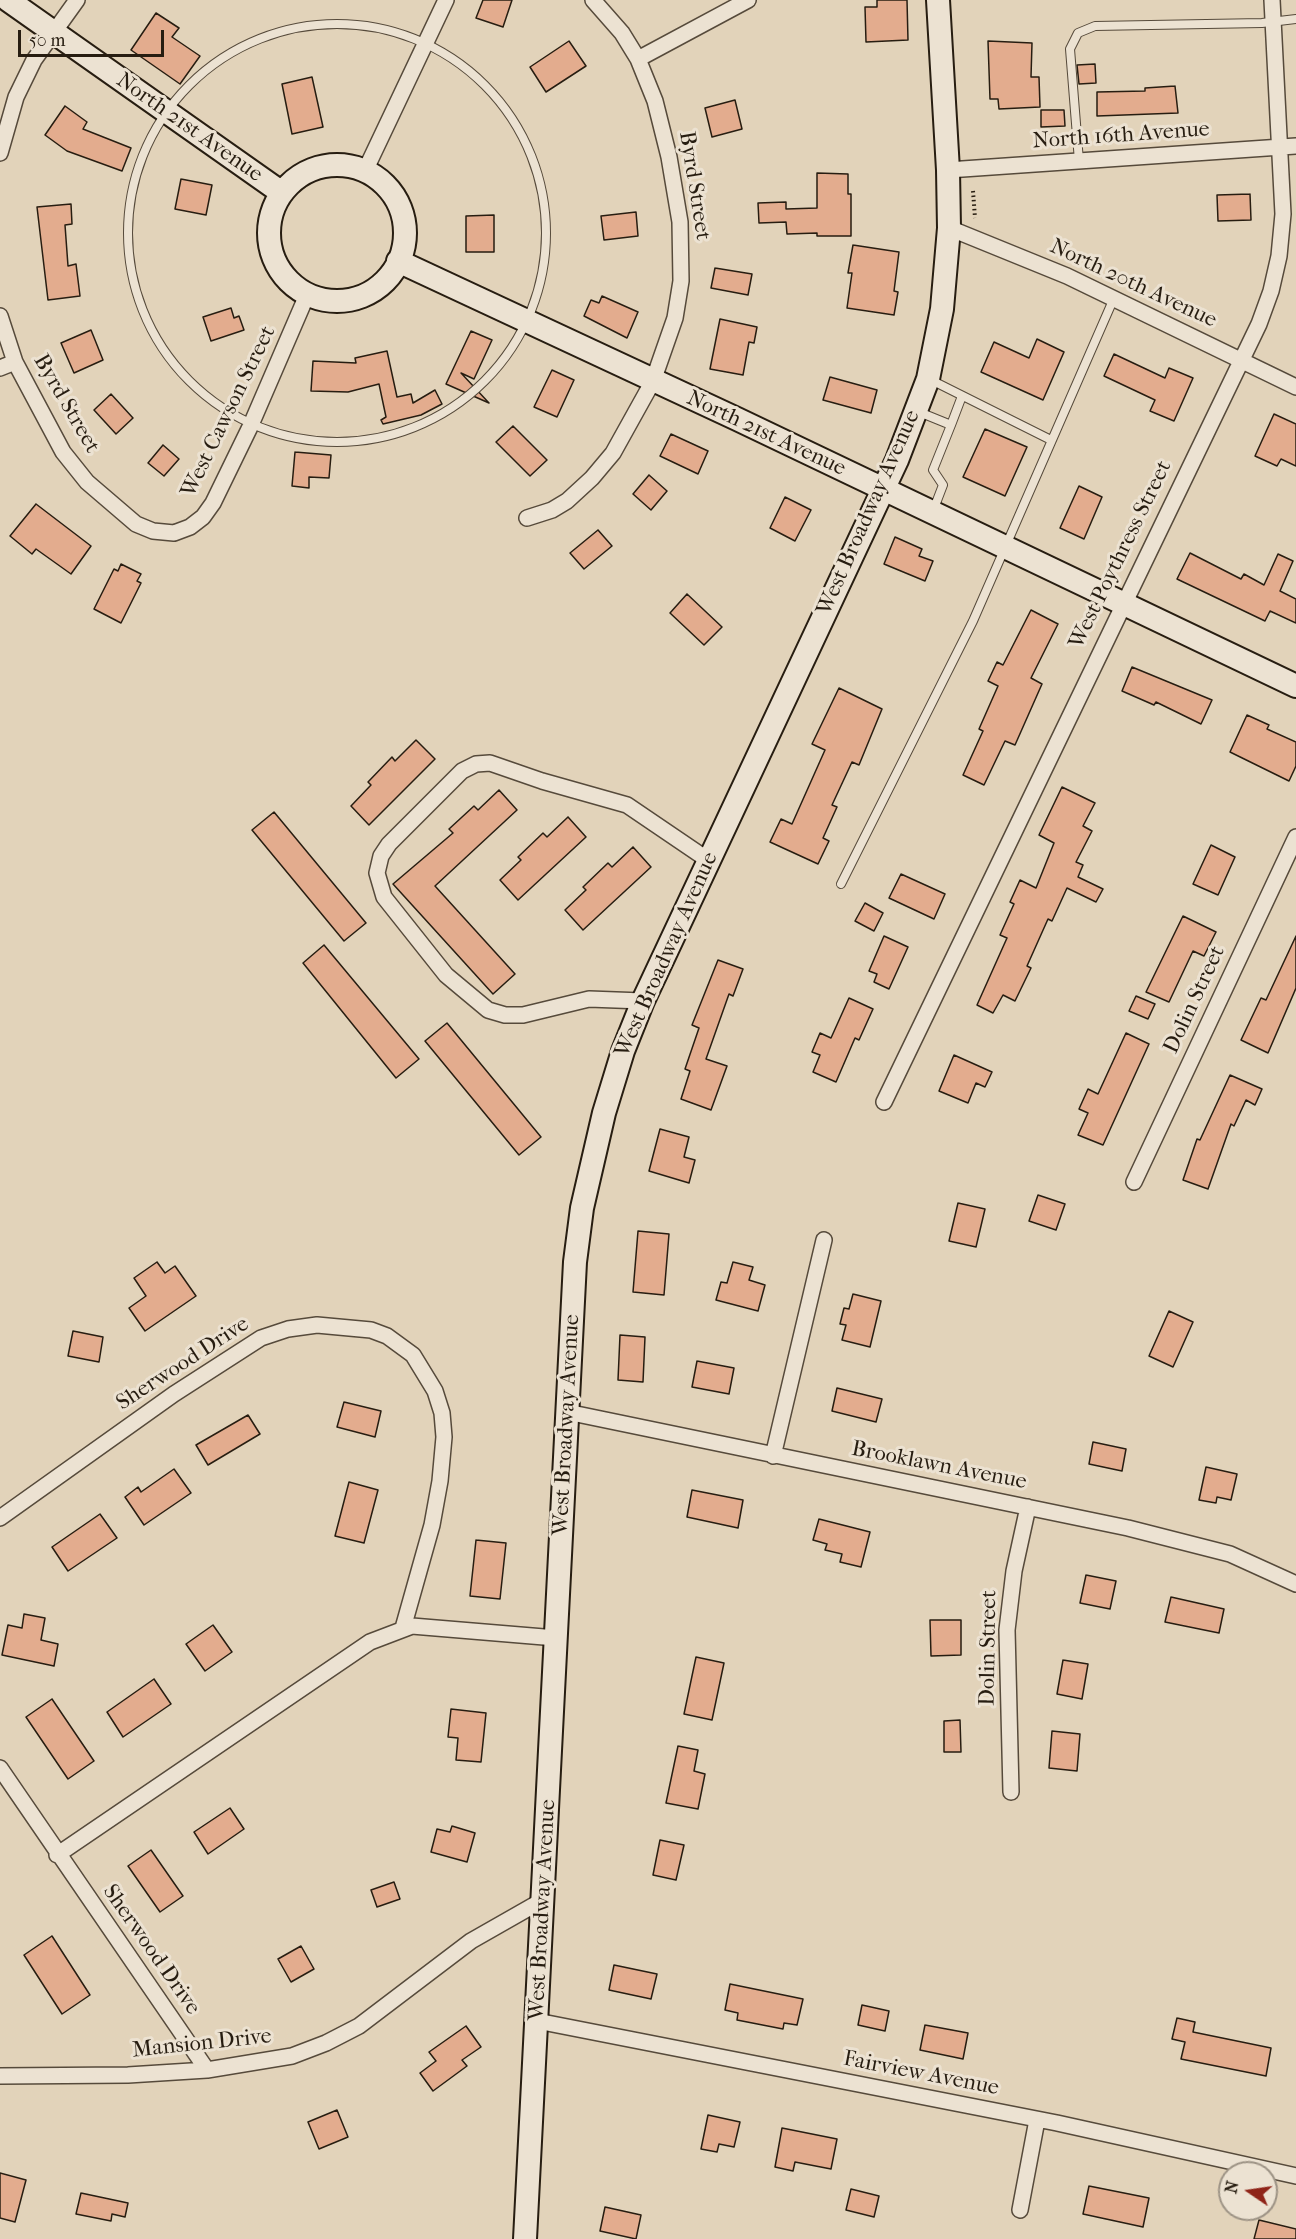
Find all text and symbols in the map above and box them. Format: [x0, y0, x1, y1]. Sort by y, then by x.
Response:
scale bar [21, 18, 166, 56]
text: 50 m [29, 30, 65, 51]
street label: North 21st Avenue [111, 68, 267, 188]
street label: North 16th Avenue [1032, 117, 1210, 155]
street label: Byrd Street [672, 130, 716, 242]
street label: North 20th Avenue [1045, 234, 1221, 334]
street label: West Cawson Street [176, 322, 282, 502]
street label: Byrd Street [27, 350, 105, 458]
street label: North 21st Avenue [682, 386, 850, 482]
street label: West Broadway Avenue [812, 406, 926, 620]
street label: West Poythress Street [1064, 457, 1178, 653]
street label: West Broadway Avenue [610, 848, 724, 1062]
street label: Dolin Street [1159, 942, 1231, 1058]
street label: Sherwood Drive [112, 1311, 254, 1417]
street label: West Broadway Avenue [548, 1314, 586, 1536]
street label: Brooklawn Avenue [849, 1436, 1029, 1496]
street label: Dolin Street [975, 1590, 1003, 1706]
street label: West Broadway Avenue [524, 1799, 562, 2021]
street label: Sherwood Drive [96, 1880, 206, 2020]
street label: Mansion Drive [131, 2024, 273, 2064]
street label: Fairview Avenue [841, 2046, 1001, 2102]
north arrow [1218, 2161, 1278, 2221]
text: N [1221, 2179, 1243, 2195]

